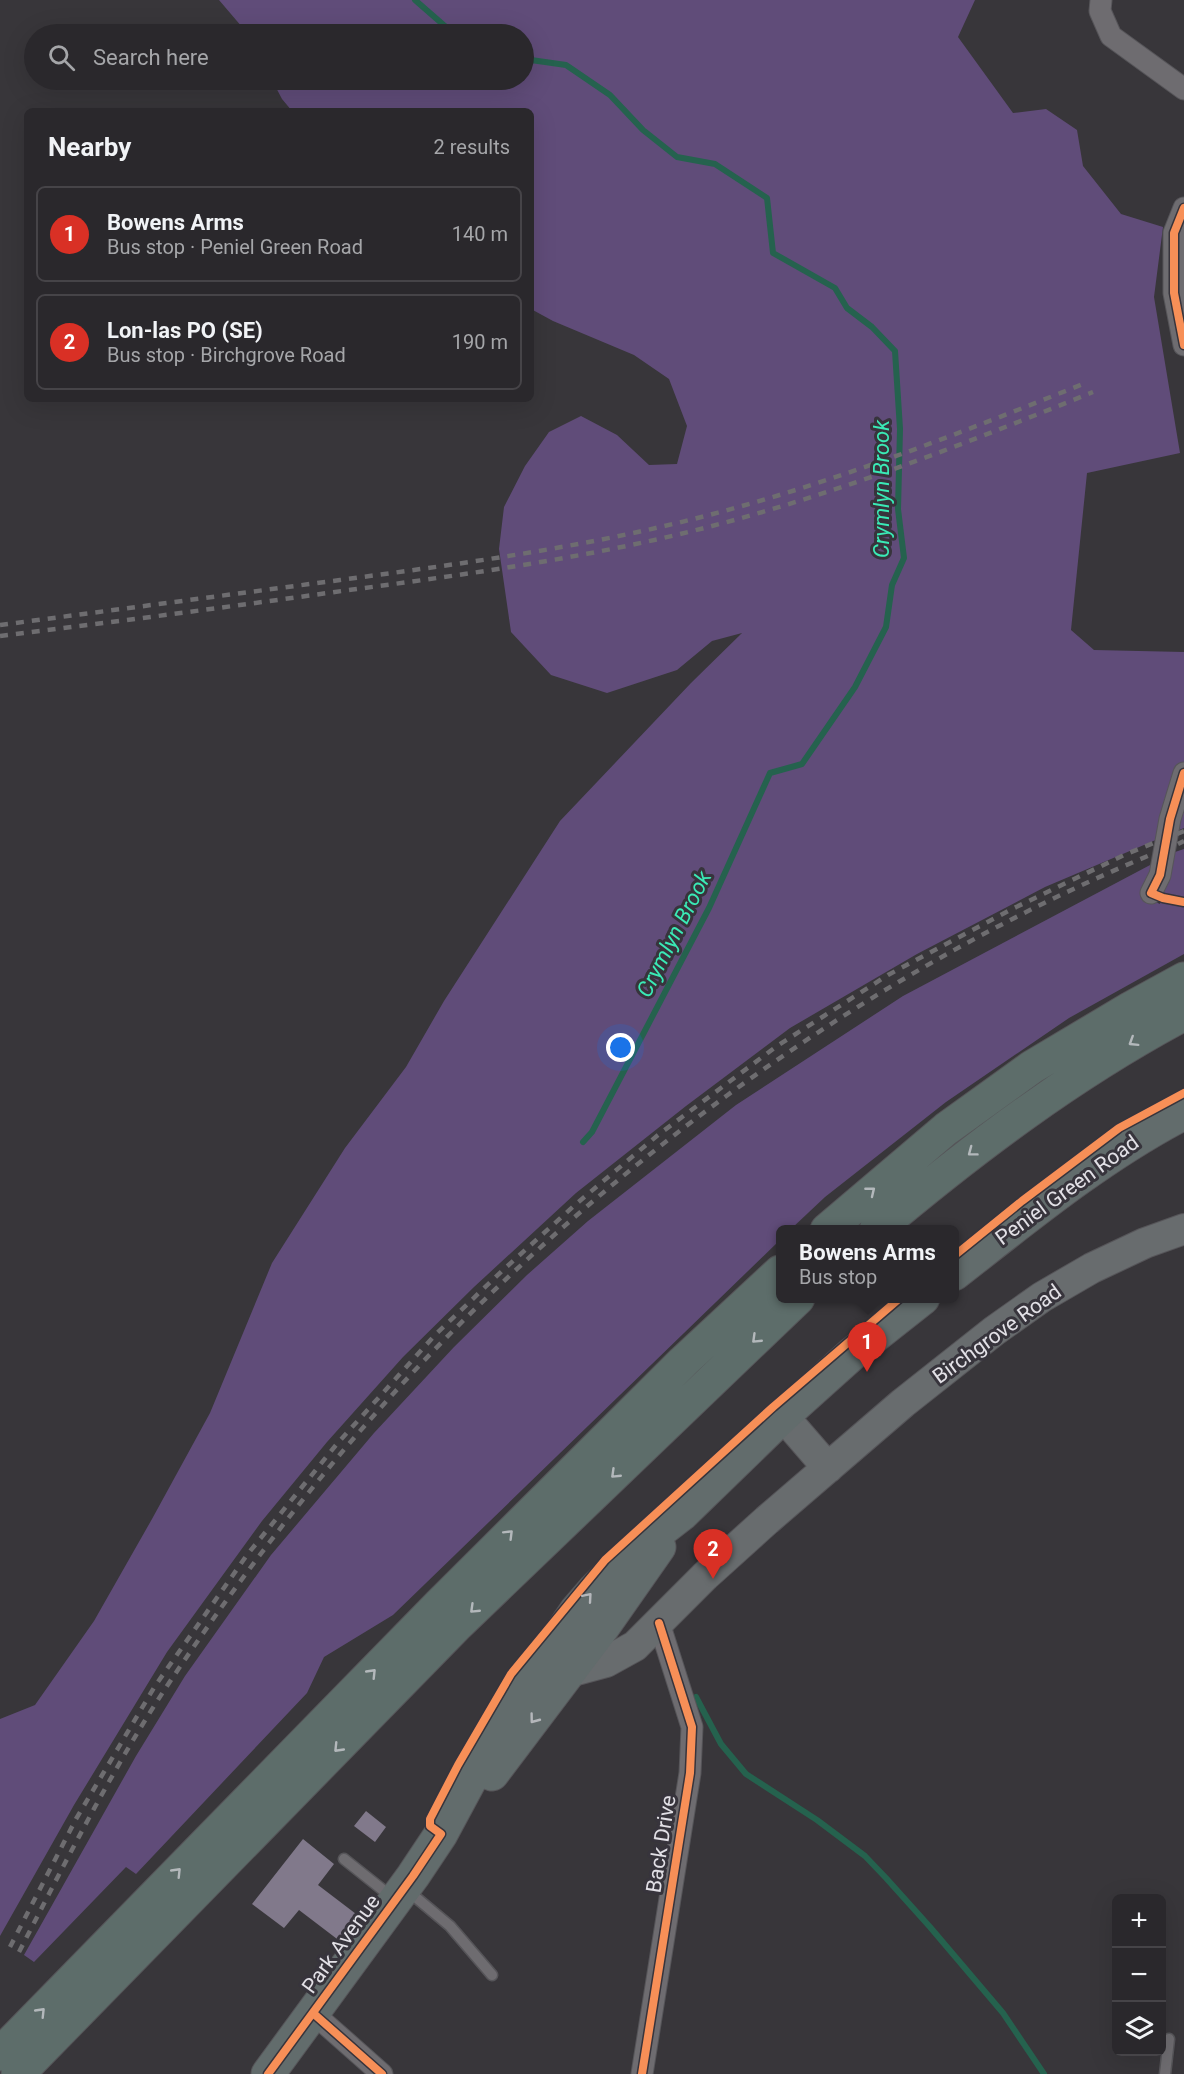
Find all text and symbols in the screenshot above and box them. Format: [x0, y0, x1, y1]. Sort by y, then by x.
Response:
search box [24, 24, 534, 90]
icon: search [45, 41, 78, 74]
text: Search here [93, 45, 209, 70]
text: Nearby [48, 132, 131, 162]
text: 2 results [434, 135, 510, 159]
text: Bowens Arms [107, 210, 244, 235]
text: 1 [64, 222, 75, 246]
text: 140 m [452, 222, 508, 246]
text: Bus stop · Peniel Green Road [107, 235, 363, 259]
text: Lon-las PO (SE) [107, 318, 263, 343]
text: 2 [64, 330, 75, 354]
text: 190 m [452, 330, 508, 354]
text: Bus stop · Birchgrove Road [107, 343, 346, 367]
water label: Crymlyn Brook [869, 419, 894, 558]
water label: Crymlyn Brook [632, 866, 717, 1001]
your location [606, 1033, 635, 1062]
one-way arrow [1129, 1035, 1139, 1047]
street label: Peniel Green Road [991, 1130, 1143, 1250]
one-way arrow [967, 1145, 978, 1156]
one-way arrow [864, 1187, 875, 1198]
popup [776, 1225, 959, 1303]
text: Bowens Arms [799, 1240, 936, 1265]
text: Bus stop [799, 1265, 877, 1289]
street label: Birchgrove Road [928, 1279, 1066, 1389]
pin: 1 [848, 1322, 886, 1372]
one-way arrow [752, 1331, 763, 1342]
one-way arrow [611, 1466, 622, 1477]
pin: 2 [694, 1530, 732, 1579]
one-way arrow [502, 1531, 513, 1542]
one-way arrow [580, 1593, 591, 1604]
one-way arrow [471, 1602, 481, 1613]
one-way arrow [365, 1669, 376, 1680]
one-way arrow [530, 1713, 541, 1724]
one-way arrow [334, 1740, 345, 1751]
street label: Back Drive [641, 1793, 681, 1895]
one-way arrow [170, 1869, 181, 1880]
street label: Park Avenue [297, 1890, 385, 1998]
map controls [1112, 1894, 1166, 2056]
button: + [1112, 1894, 1166, 1948]
button: − [1112, 1948, 1166, 2002]
button: layers [1112, 2002, 1166, 2056]
one-way arrow [34, 2008, 45, 2018]

